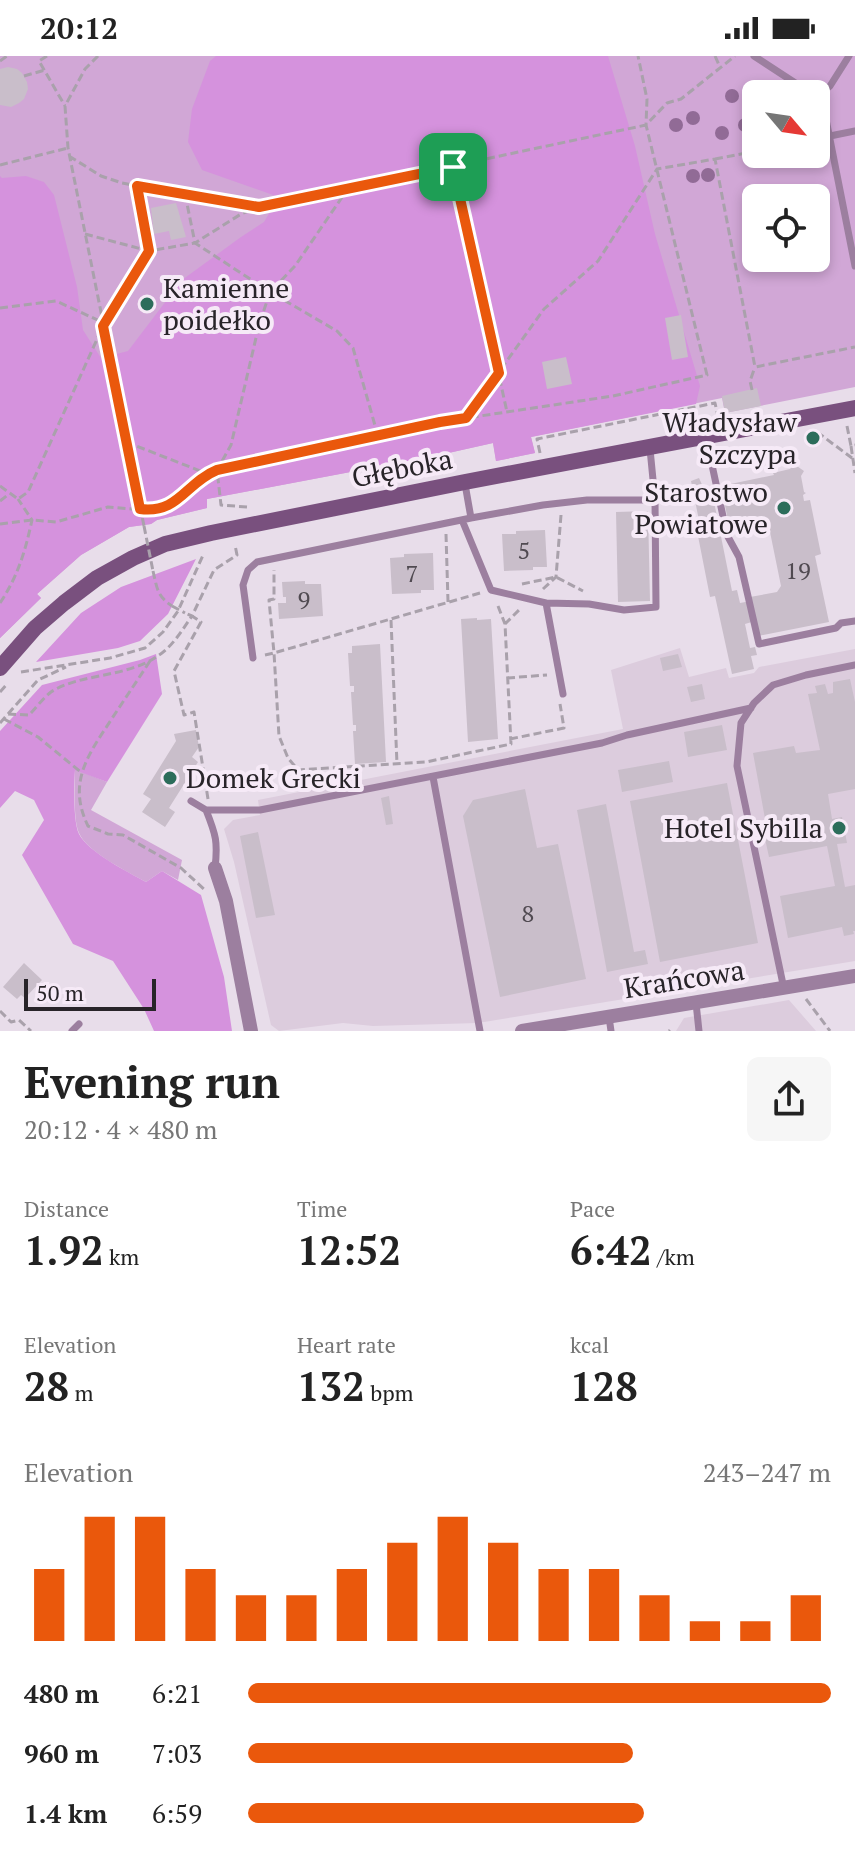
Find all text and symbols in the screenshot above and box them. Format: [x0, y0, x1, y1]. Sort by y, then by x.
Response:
text: 20:12 [40, 8, 118, 48]
north arrow [742, 80, 830, 168]
map controls [742, 80, 830, 272]
pin [419, 133, 487, 201]
icon: arrive [431, 145, 475, 189]
button: locate [742, 184, 830, 272]
place label: Kamienne poidełko [163, 269, 289, 338]
marker: Kamienne poidełko [138, 295, 156, 313]
place label: Władysław Szczypa [662, 403, 798, 472]
marker: Władysław Szczypa [804, 429, 822, 447]
street label: Głęboka [348, 440, 455, 495]
place label: Starostwo Powiatowe [634, 473, 768, 542]
marker: Starostwo Powiatowe [775, 499, 793, 517]
house number: 5 [518, 534, 530, 566]
house number: 19 [785, 554, 811, 586]
house number: 7 [406, 557, 418, 589]
house number: 9 [298, 583, 310, 615]
place label: Domek Grecki [186, 759, 361, 796]
marker: Domek Grecki [161, 769, 179, 787]
place label: Hotel Sybilla [664, 809, 823, 846]
marker: Hotel Sybilla [830, 819, 848, 837]
house number: 8 [522, 897, 534, 929]
street label: Krańcowa [621, 951, 747, 1006]
scale bar [24, 975, 156, 1011]
text: 50 m [36, 978, 84, 1007]
text: Evening run [24, 1052, 280, 1111]
button: share [747, 1057, 831, 1141]
text: 20:12 · 4 × 480 m [24, 1112, 218, 1146]
text: Distance [24, 1194, 109, 1223]
text: Time [297, 1194, 347, 1223]
text: Pace [570, 1194, 615, 1223]
text: 1.92 [24, 1223, 104, 1276]
text: 12:52 [297, 1223, 401, 1276]
text: 6:42 [570, 1223, 652, 1276]
text: km [104, 1242, 139, 1271]
text: /km [652, 1242, 695, 1271]
text: Elevation [24, 1330, 116, 1359]
text: Heart rate [297, 1330, 396, 1359]
text: kcal [570, 1330, 609, 1359]
text: 28 [24, 1359, 69, 1412]
text: 132 [297, 1359, 365, 1412]
text: 128 [570, 1359, 638, 1412]
text: m [69, 1378, 94, 1407]
text: bpm [365, 1378, 414, 1407]
text: Elevation [24, 1455, 133, 1489]
text: 243–247 m [703, 1455, 831, 1489]
text: 480 m [24, 1676, 99, 1710]
text: 6:21 [152, 1676, 202, 1710]
text: 960 m [24, 1736, 99, 1770]
text: 7:03 [152, 1736, 202, 1770]
text: 1.4 km [24, 1796, 107, 1830]
text: 6:59 [152, 1796, 202, 1830]

